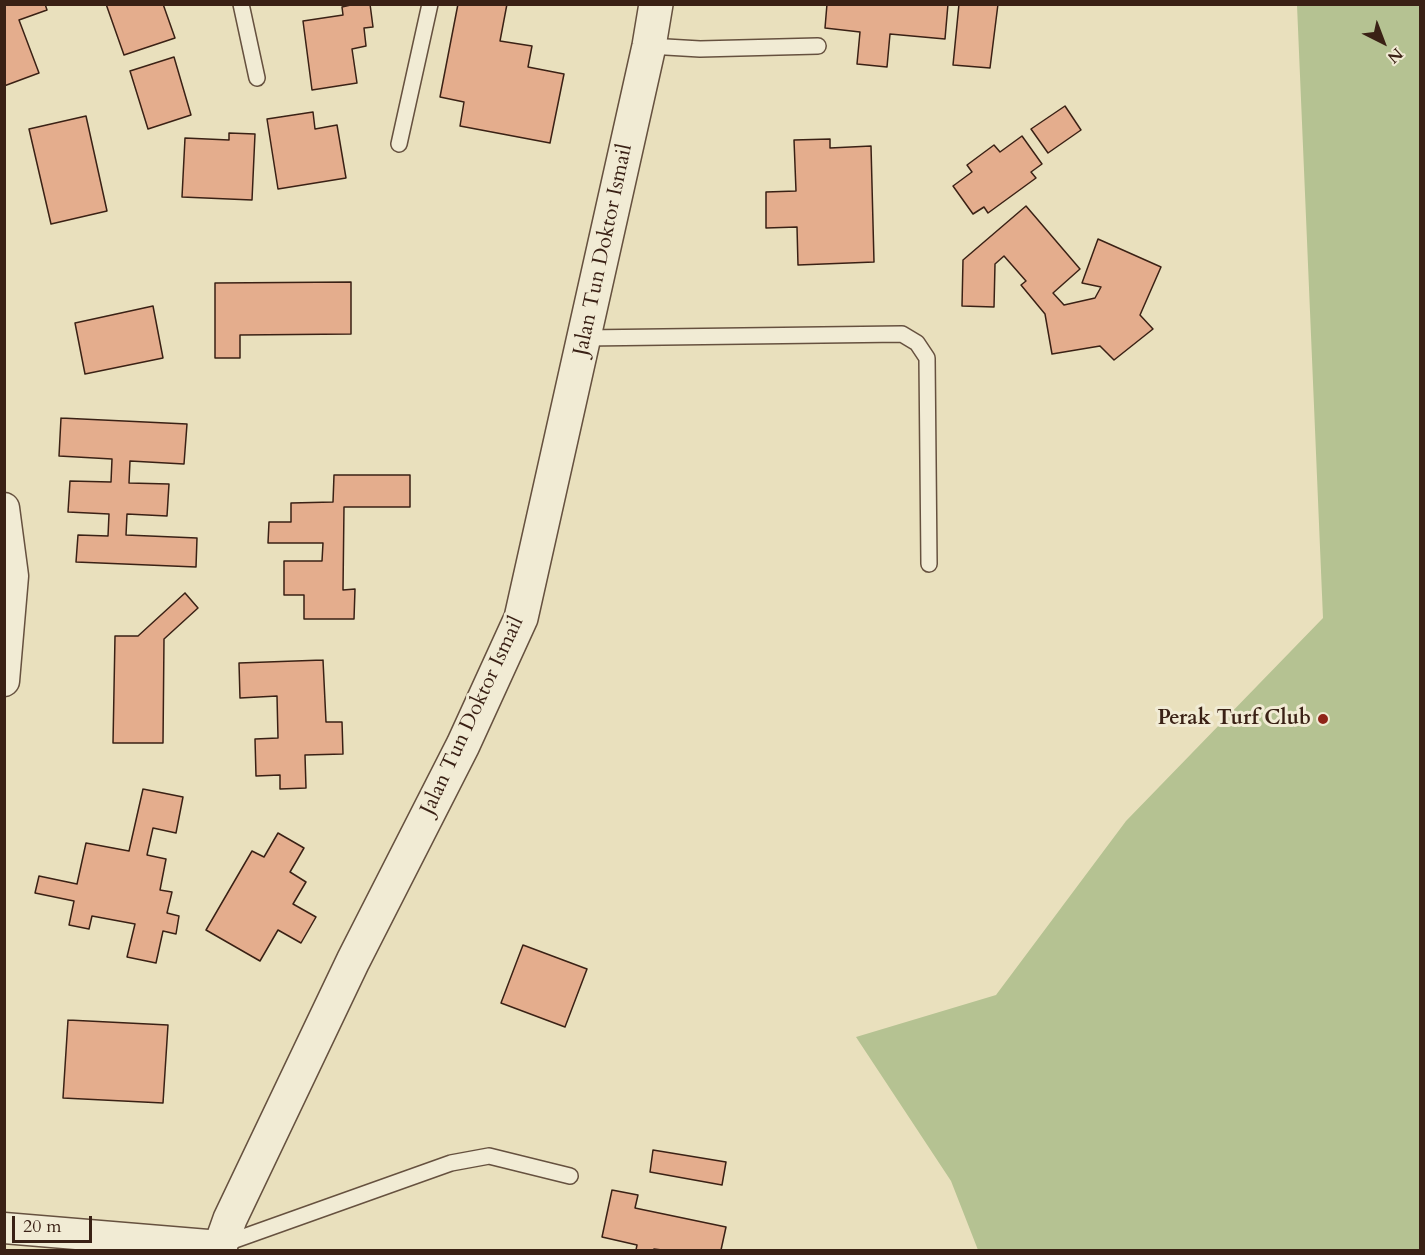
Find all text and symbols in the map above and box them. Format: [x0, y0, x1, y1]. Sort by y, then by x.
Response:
north arrow [1353, 12, 1413, 72]
text: N [1383, 43, 1408, 68]
street label: Jalan Tun Doktor Ismail [569, 142, 639, 358]
street label: Jalan Tun Doktor Ismail [416, 613, 530, 819]
place label: Perak Turf Club [1158, 706, 1311, 732]
marker: Perak Turf Club [1316, 712, 1330, 726]
scale bar [15, 1204, 94, 1242]
text: 20 m [23, 1214, 62, 1239]

